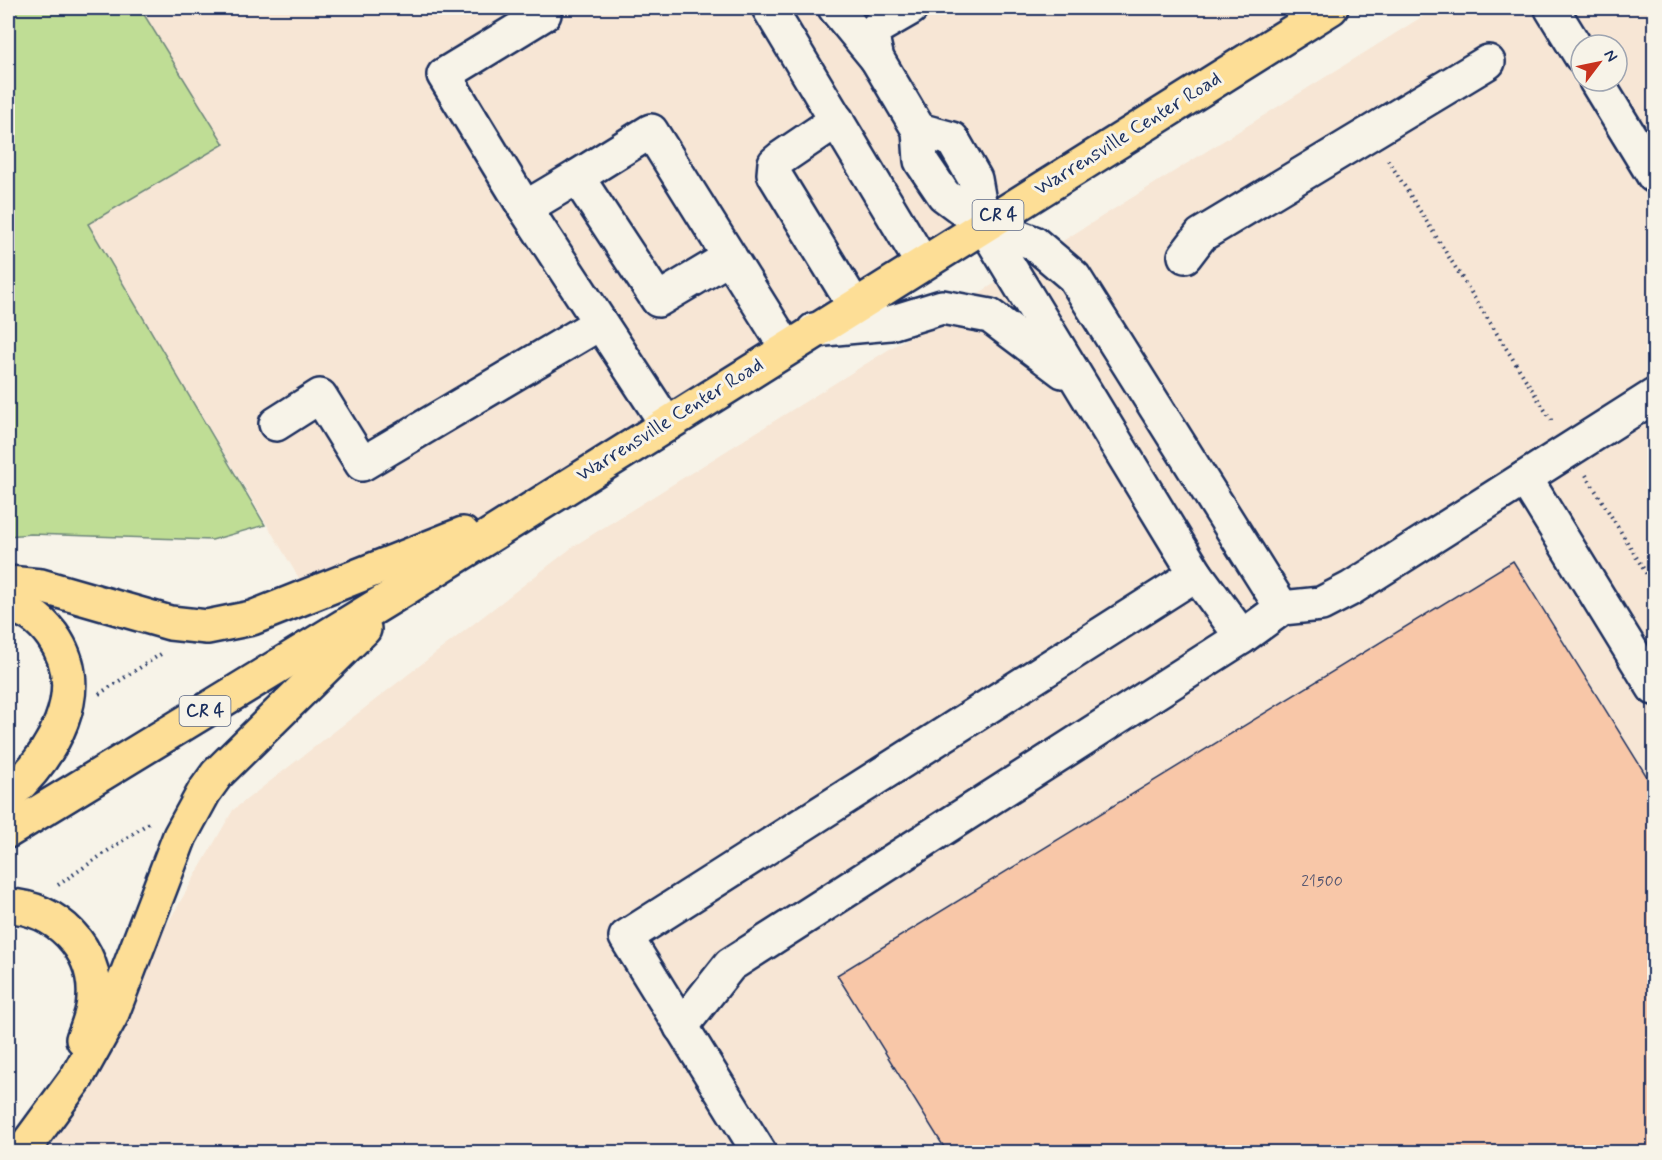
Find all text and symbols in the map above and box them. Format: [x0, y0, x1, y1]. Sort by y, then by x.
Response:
north arrow [1569, 33, 1629, 93]
text: N [1599, 46, 1622, 66]
street label: Warrensville Center Road [1030, 65, 1226, 203]
road number: CR 4 [972, 200, 1024, 230]
street label: Warrensville Center Road [572, 351, 768, 489]
road number: CR 4 [180, 696, 230, 726]
house number: 21500 [1301, 871, 1343, 892]

